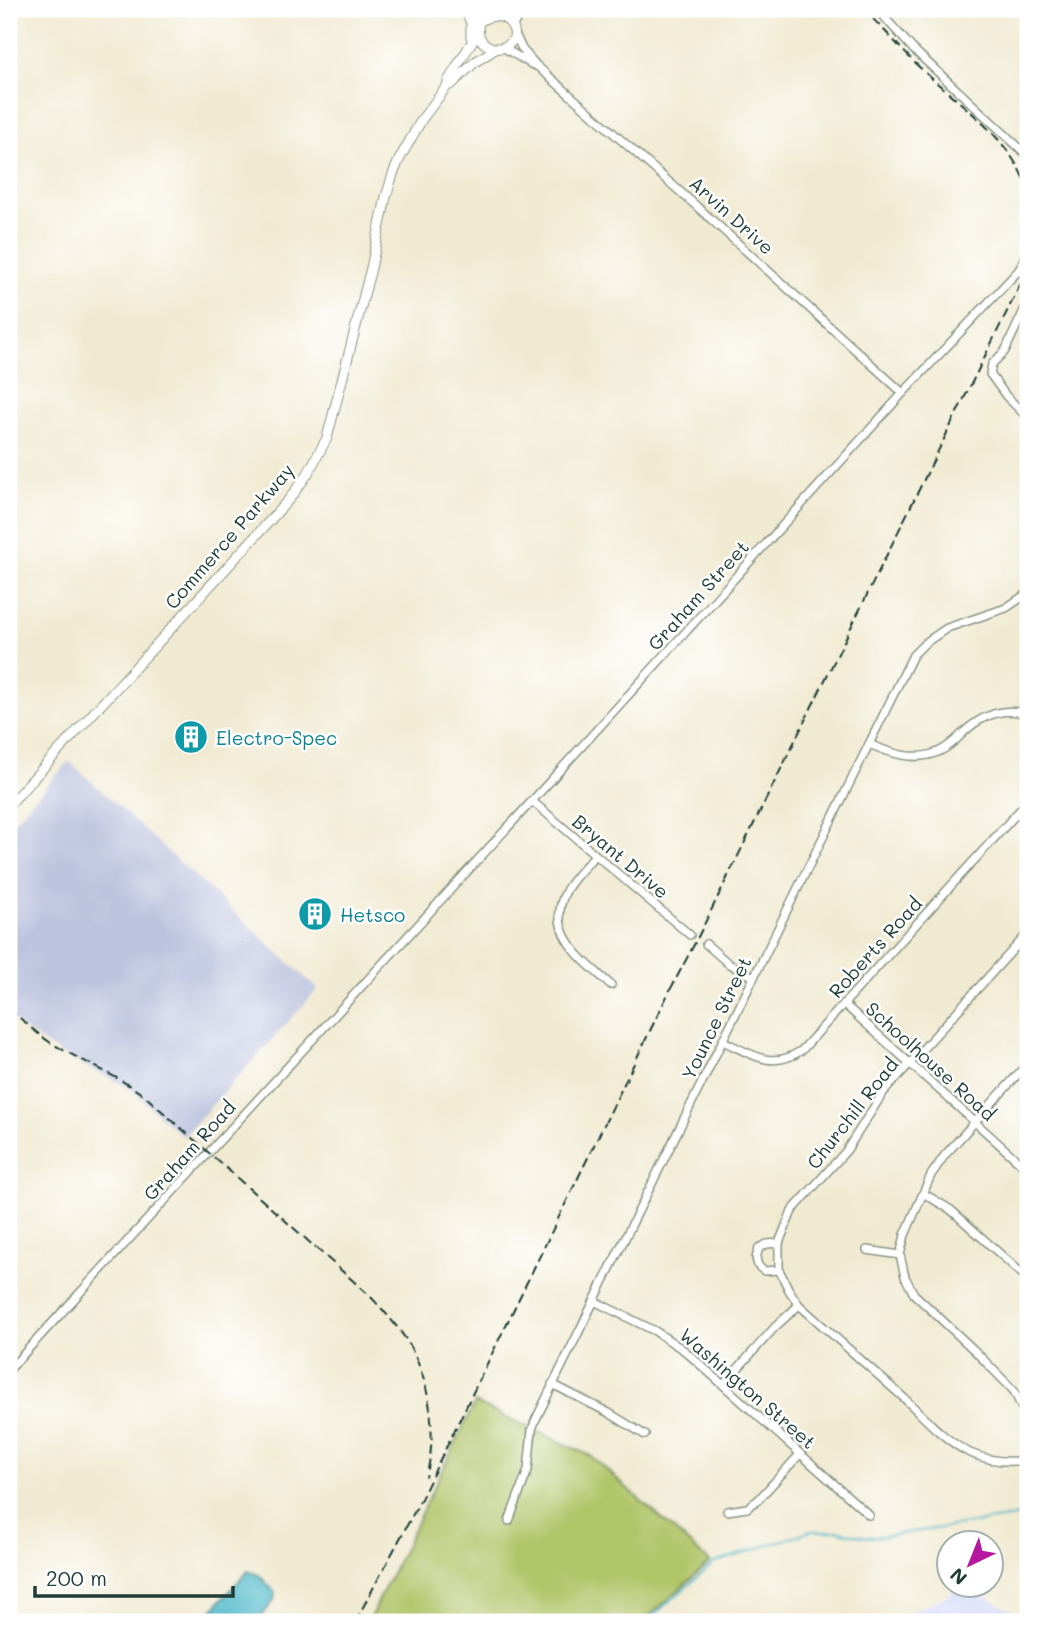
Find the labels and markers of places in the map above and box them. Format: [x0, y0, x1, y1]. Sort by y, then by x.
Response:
building icon: Electro-Spec [172, 718, 210, 756]
place label: Electro-Spec [216, 725, 337, 750]
building icon: Hetsco [296, 895, 334, 933]
place label: Hetsco [340, 902, 405, 927]

